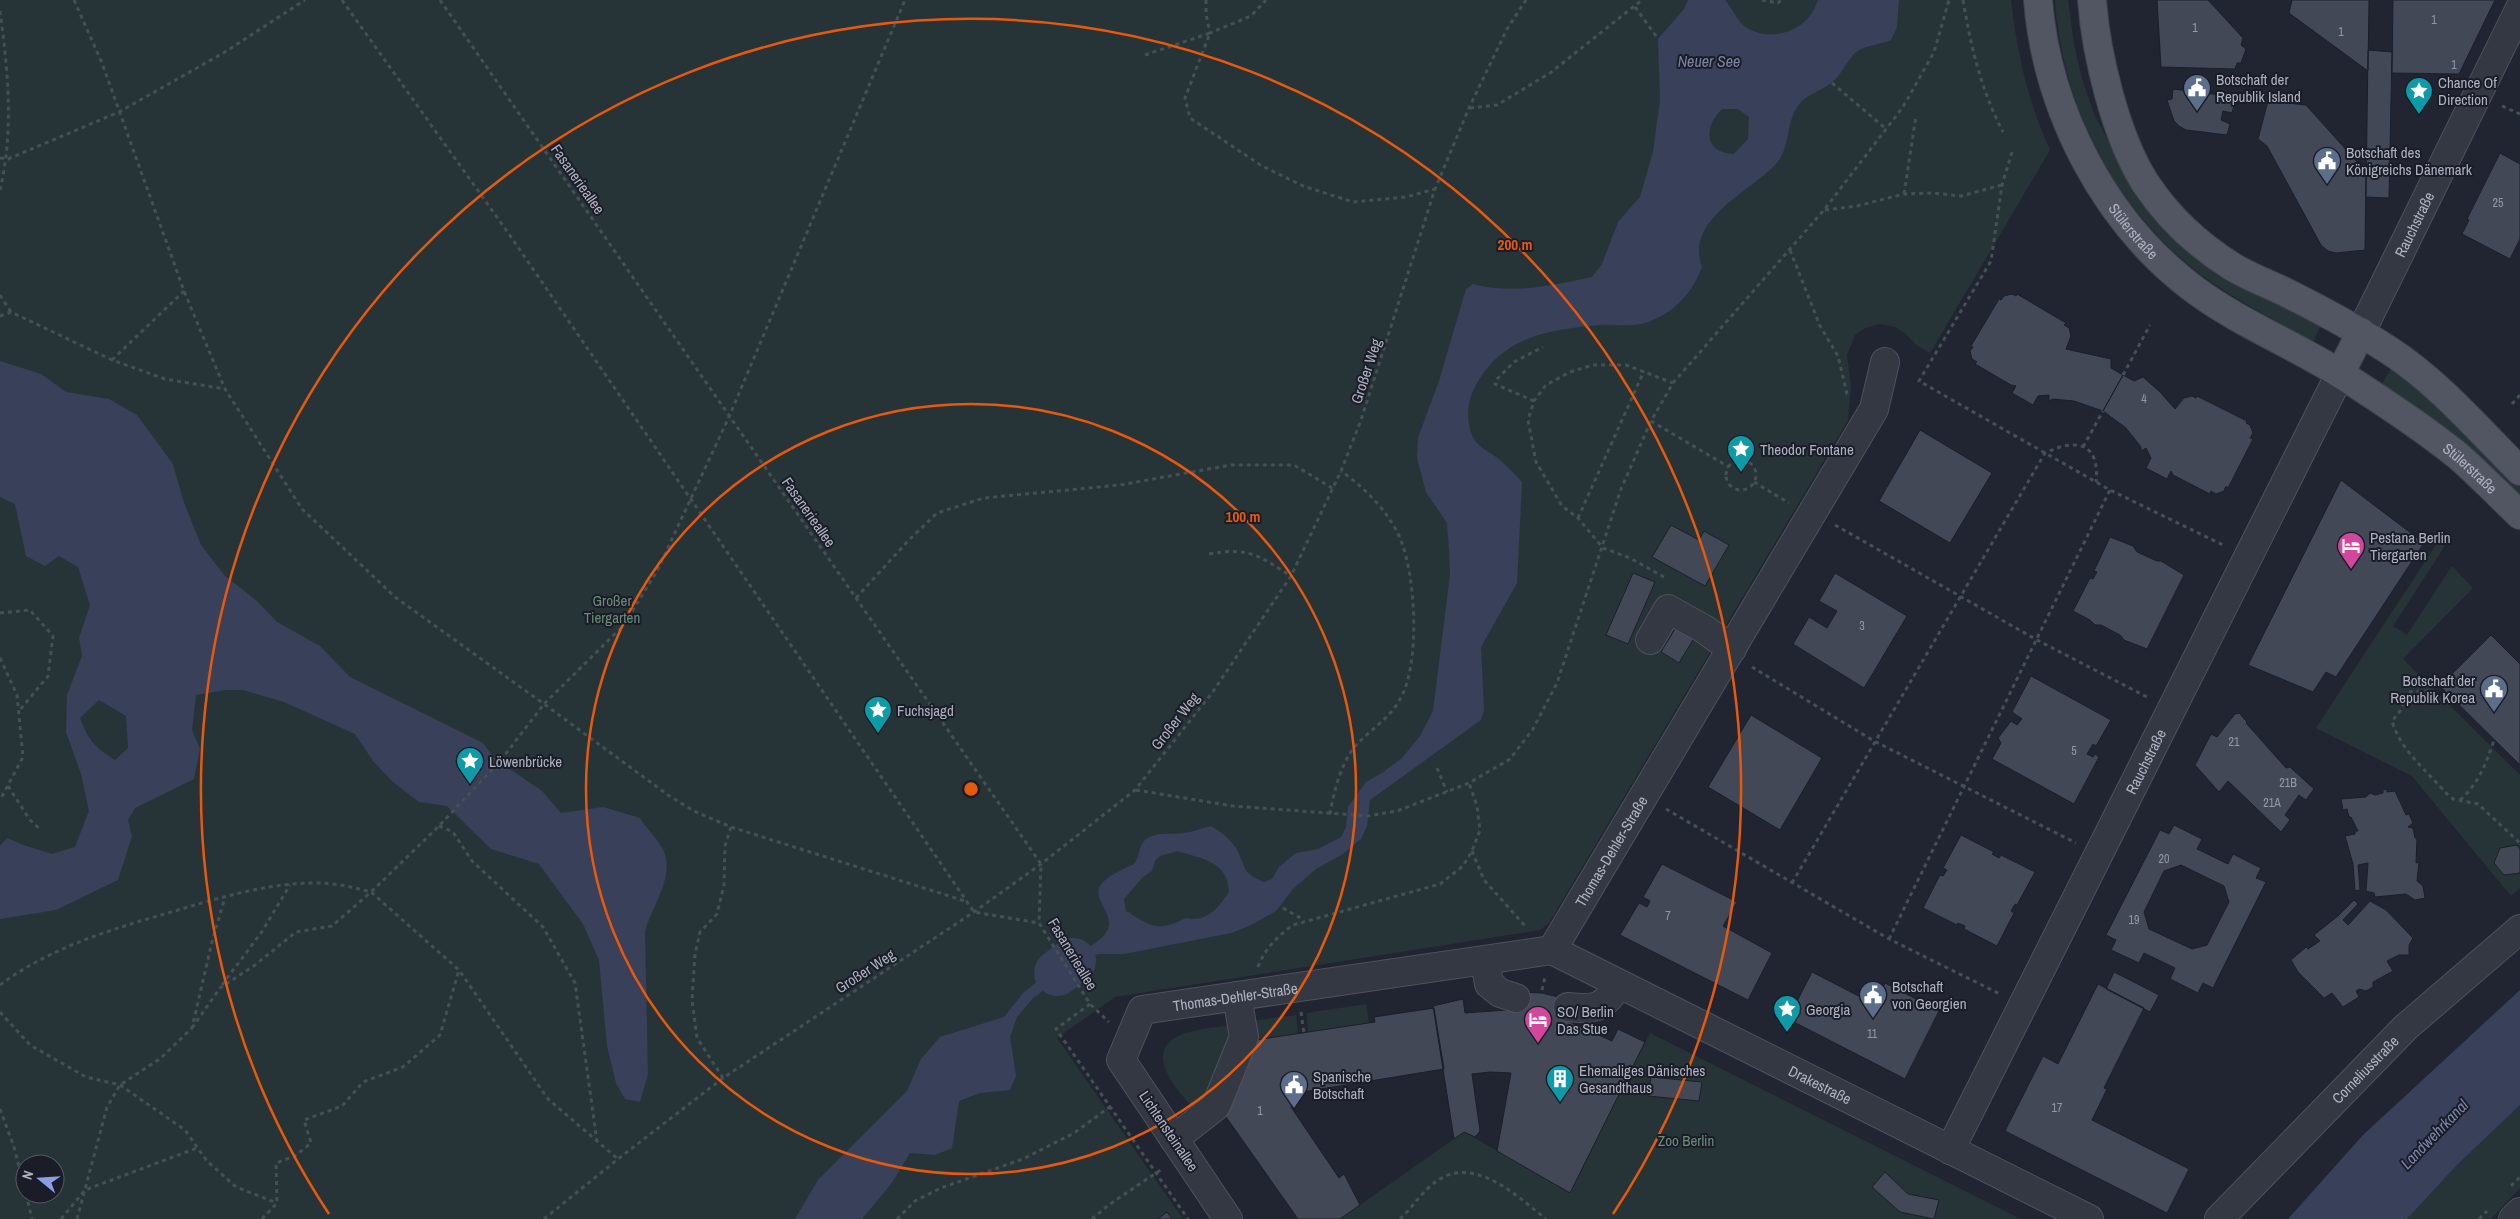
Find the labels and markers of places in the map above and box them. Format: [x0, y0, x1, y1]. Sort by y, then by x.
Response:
place label: Botschaft der Republik Island [2216, 69, 2301, 107]
place label: Chance Of Direction [2438, 72, 2497, 110]
public building icon: Botschaft der Republik Island [2182, 73, 2212, 112]
place icon: Chance Of Direction [2404, 76, 2434, 115]
place label: Botschaft des Königreichs Dänemark [2346, 142, 2473, 180]
public building icon: Botschaft des Königreichs Dänemark [2312, 146, 2342, 185]
place icon: Theodor Fontane [1726, 434, 1756, 473]
place label: Theodor Fontane [1760, 439, 1854, 460]
place label: Pestana Berlin Tiergarten [2370, 527, 2451, 565]
hotel icon: Pestana Berlin Tiergarten [2336, 531, 2366, 570]
place label: Botschaft der Republik Korea [2390, 670, 2475, 708]
public building icon: Botschaft der Republik Korea [2479, 674, 2509, 713]
place icon: Fuchsjagd [863, 695, 893, 734]
place label: Fuchsjagd [897, 700, 954, 721]
place icon: Löwenbrücke [455, 746, 485, 785]
place label: Löwenbrücke [489, 751, 562, 772]
centre of rings [962, 780, 980, 798]
place label: Botschaft von Georgien [1892, 976, 1967, 1014]
public building icon: Botschaft von Georgien [1858, 980, 1888, 1019]
place icon: Georgia [1772, 994, 1802, 1033]
place label: Georgia [1806, 999, 1851, 1020]
place label: SO/ Berlin Das Stue [1557, 1001, 1614, 1039]
hotel icon: SO/ Berlin Das Stue [1523, 1005, 1553, 1044]
place label: Ehemaliges Dänisches Gesandthaus [1579, 1060, 1705, 1098]
building icon: Ehemaliges Dänisches Gesandthaus [1545, 1064, 1575, 1103]
place label: Spanische Botschaft [1313, 1066, 1371, 1104]
public building icon: Spanische Botschaft [1279, 1070, 1309, 1109]

